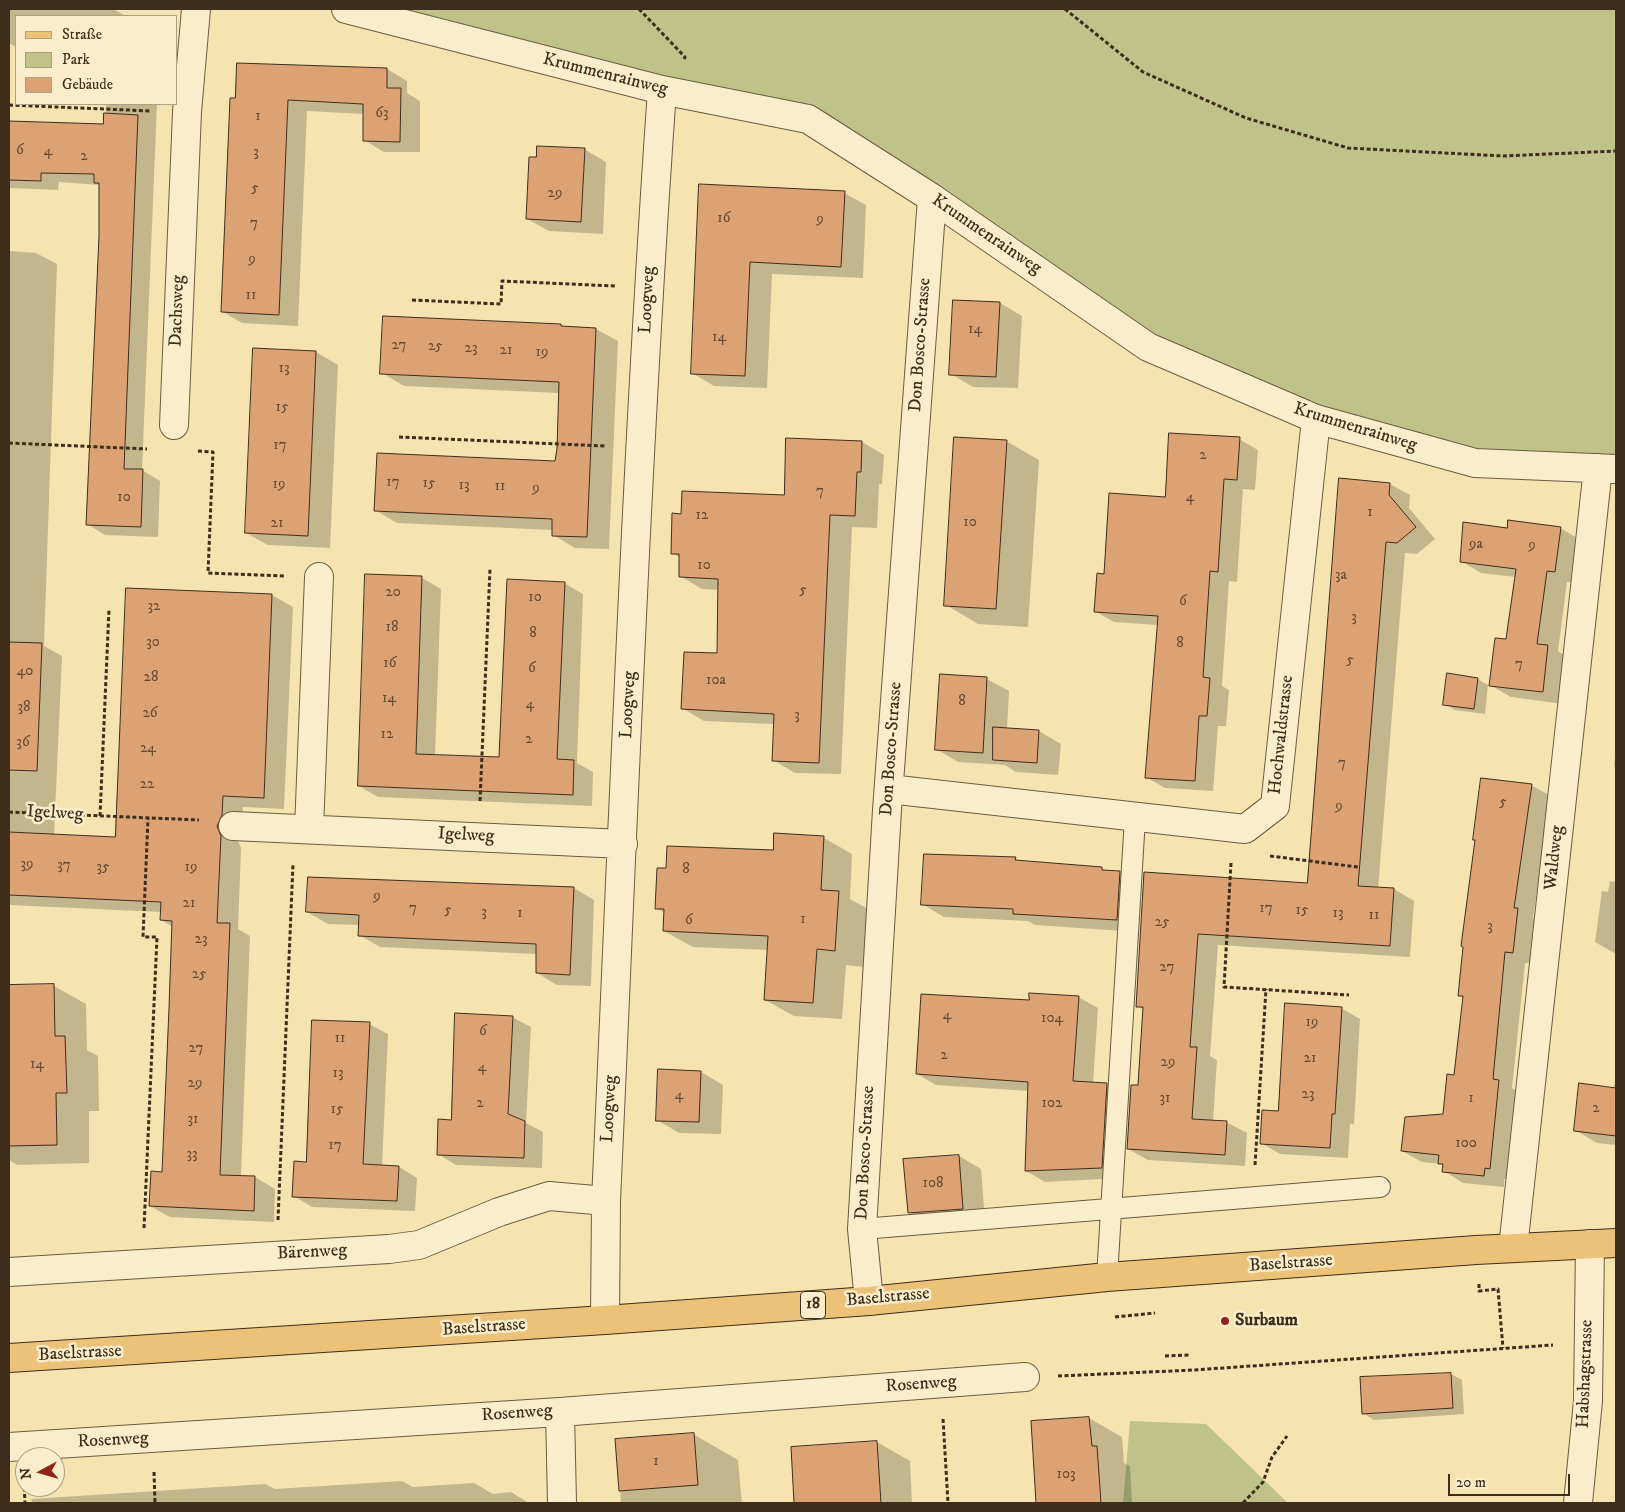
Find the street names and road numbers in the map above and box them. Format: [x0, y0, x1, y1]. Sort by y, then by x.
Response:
street label: Krummenrainweg [540, 49, 670, 101]
street label: Krummenrainweg [927, 190, 1045, 280]
street label: Loogweg [635, 266, 661, 334]
street label: Dachsweg [166, 275, 190, 347]
street label: Don Bosco-Strasse [906, 277, 936, 413]
street label: Krummenrainweg [1291, 399, 1419, 457]
street label: Loogweg [616, 671, 642, 739]
street label: Hochwaldstrasse [1265, 674, 1299, 796]
street label: Don Bosco-Strasse [877, 681, 907, 817]
street label: Igelweg [26, 802, 84, 826]
street label: Igelweg [437, 824, 495, 848]
street label: Waldweg [1541, 825, 1569, 891]
street label: Loogweg [597, 1075, 623, 1143]
street label: Don Bosco-Strasse [852, 1085, 880, 1221]
street label: Bärenweg [276, 1240, 348, 1266]
street label: Baselstrasse [1249, 1250, 1333, 1278]
street label: Baselstrasse [845, 1284, 931, 1312]
road number: 18 [800, 1292, 826, 1318]
street label: Baselstrasse [442, 1314, 526, 1342]
street label: Habshagstrasse [1573, 1319, 1599, 1429]
street label: Baselstrasse [38, 1341, 122, 1367]
street label: Rosenweg [885, 1372, 957, 1398]
street label: Rosenweg [481, 1401, 553, 1427]
street label: Rosenweg [77, 1428, 149, 1454]

